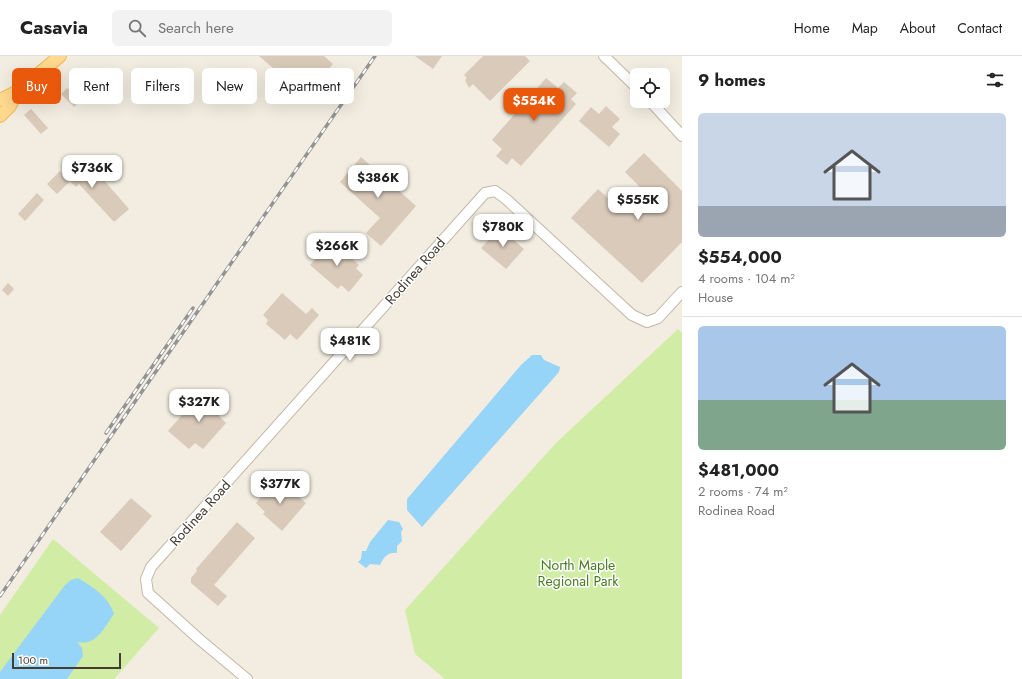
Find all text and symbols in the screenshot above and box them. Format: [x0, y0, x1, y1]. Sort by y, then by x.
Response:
search box [112, 10, 392, 46]
text: Casavia [20, 14, 88, 41]
icon: search [126, 17, 148, 39]
text: Search here [158, 17, 234, 39]
text: Home [794, 18, 830, 38]
text: Map [852, 18, 878, 38]
text: About [900, 18, 935, 38]
text: Contact [957, 18, 1002, 38]
chip: Buy [12, 68, 61, 104]
chip: Rent [69, 68, 123, 104]
chip: Filters [131, 68, 194, 104]
chip: New [202, 68, 257, 104]
chip: Apartment [265, 68, 354, 104]
map controls [630, 68, 670, 108]
button: locate [630, 68, 670, 108]
text: 9 homes [698, 68, 766, 92]
icon: filters [984, 69, 1006, 91]
pin: $554K [506, 88, 562, 122]
text: $554K [512, 91, 556, 110]
icon: home [816, 139, 888, 211]
pin: $736K [64, 155, 120, 189]
text: $736K [71, 158, 113, 177]
pin: $386K [350, 165, 406, 199]
text: $386K [357, 168, 399, 187]
pin: $555K [610, 187, 666, 221]
text: $555K [617, 190, 659, 209]
pin: $780K [475, 214, 531, 248]
text: $780K [482, 217, 524, 236]
pin: $266K [309, 233, 365, 267]
street label: Rodinea Road [380, 233, 450, 309]
text: $266K [315, 236, 359, 255]
text: $554,000 [698, 245, 782, 269]
text: 4 rooms · 104 m² [698, 269, 795, 288]
text: House [698, 288, 733, 307]
pin: $481K [322, 328, 378, 362]
text: $481K [329, 331, 371, 350]
icon: home [816, 352, 888, 424]
pin: $327K [171, 389, 227, 423]
text: $327K [178, 392, 220, 411]
text: $481,000 [698, 458, 779, 482]
pin: $377K [252, 471, 308, 505]
text: $377K [260, 474, 300, 493]
street label: Rodinea Road [165, 476, 235, 550]
text: 2 rooms · 74 m² [698, 482, 788, 501]
text: Rodinea Road [698, 501, 775, 520]
park label: North Maple Regional Park [538, 555, 619, 591]
scale bar [12, 651, 121, 670]
text: 100 m [18, 652, 48, 668]

